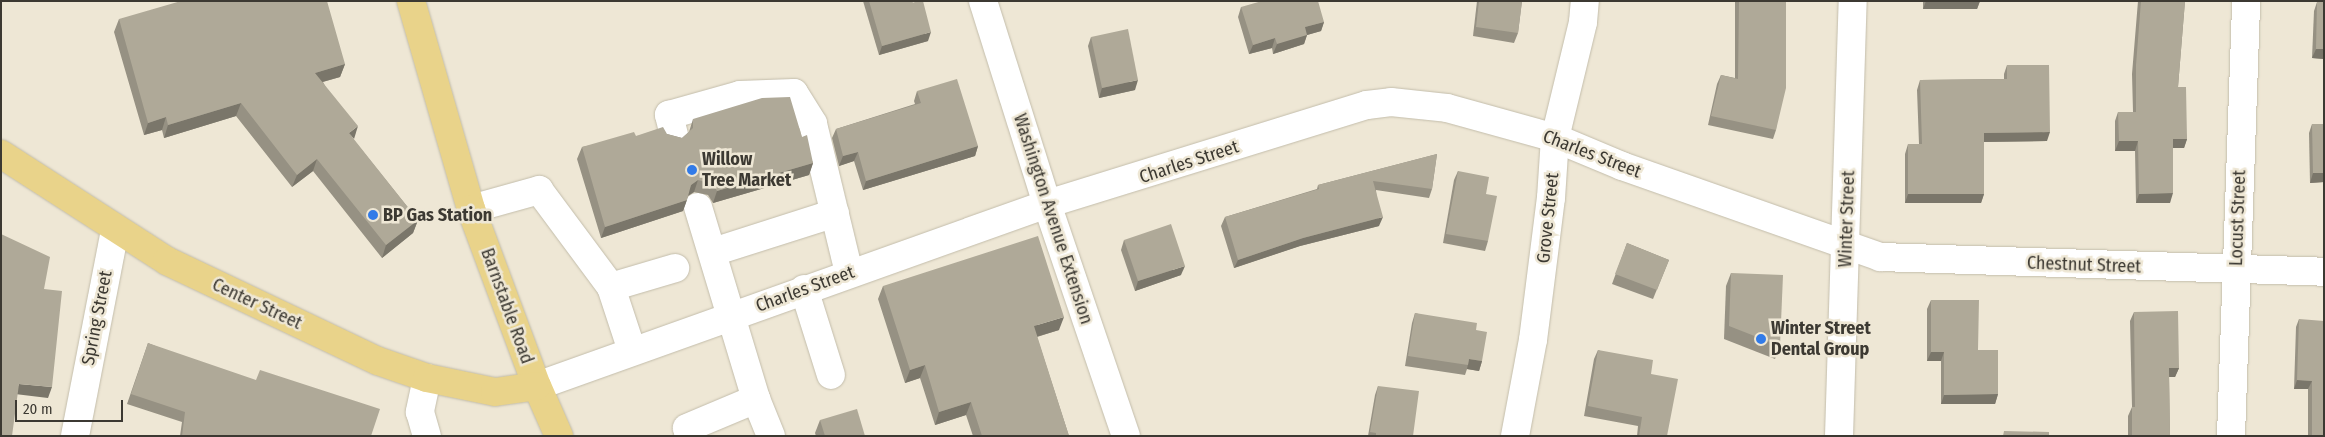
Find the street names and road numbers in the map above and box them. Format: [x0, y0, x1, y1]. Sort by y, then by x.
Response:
street label: Washington Avenue Extension [1009, 111, 1097, 327]
street label: Charles Street [1540, 125, 1644, 183]
street label: Charles Street [1137, 136, 1241, 188]
street label: Winter Street [1835, 170, 1859, 268]
street label: Locust Street [2226, 170, 2250, 266]
street label: Grove Street [1533, 172, 1563, 264]
street label: Barnstable Road [476, 245, 538, 367]
street label: Chestnut Street [2027, 252, 2141, 278]
street label: Charles Street [753, 261, 857, 317]
street label: Spring Street [77, 269, 117, 367]
street label: Center Street [209, 274, 305, 334]

